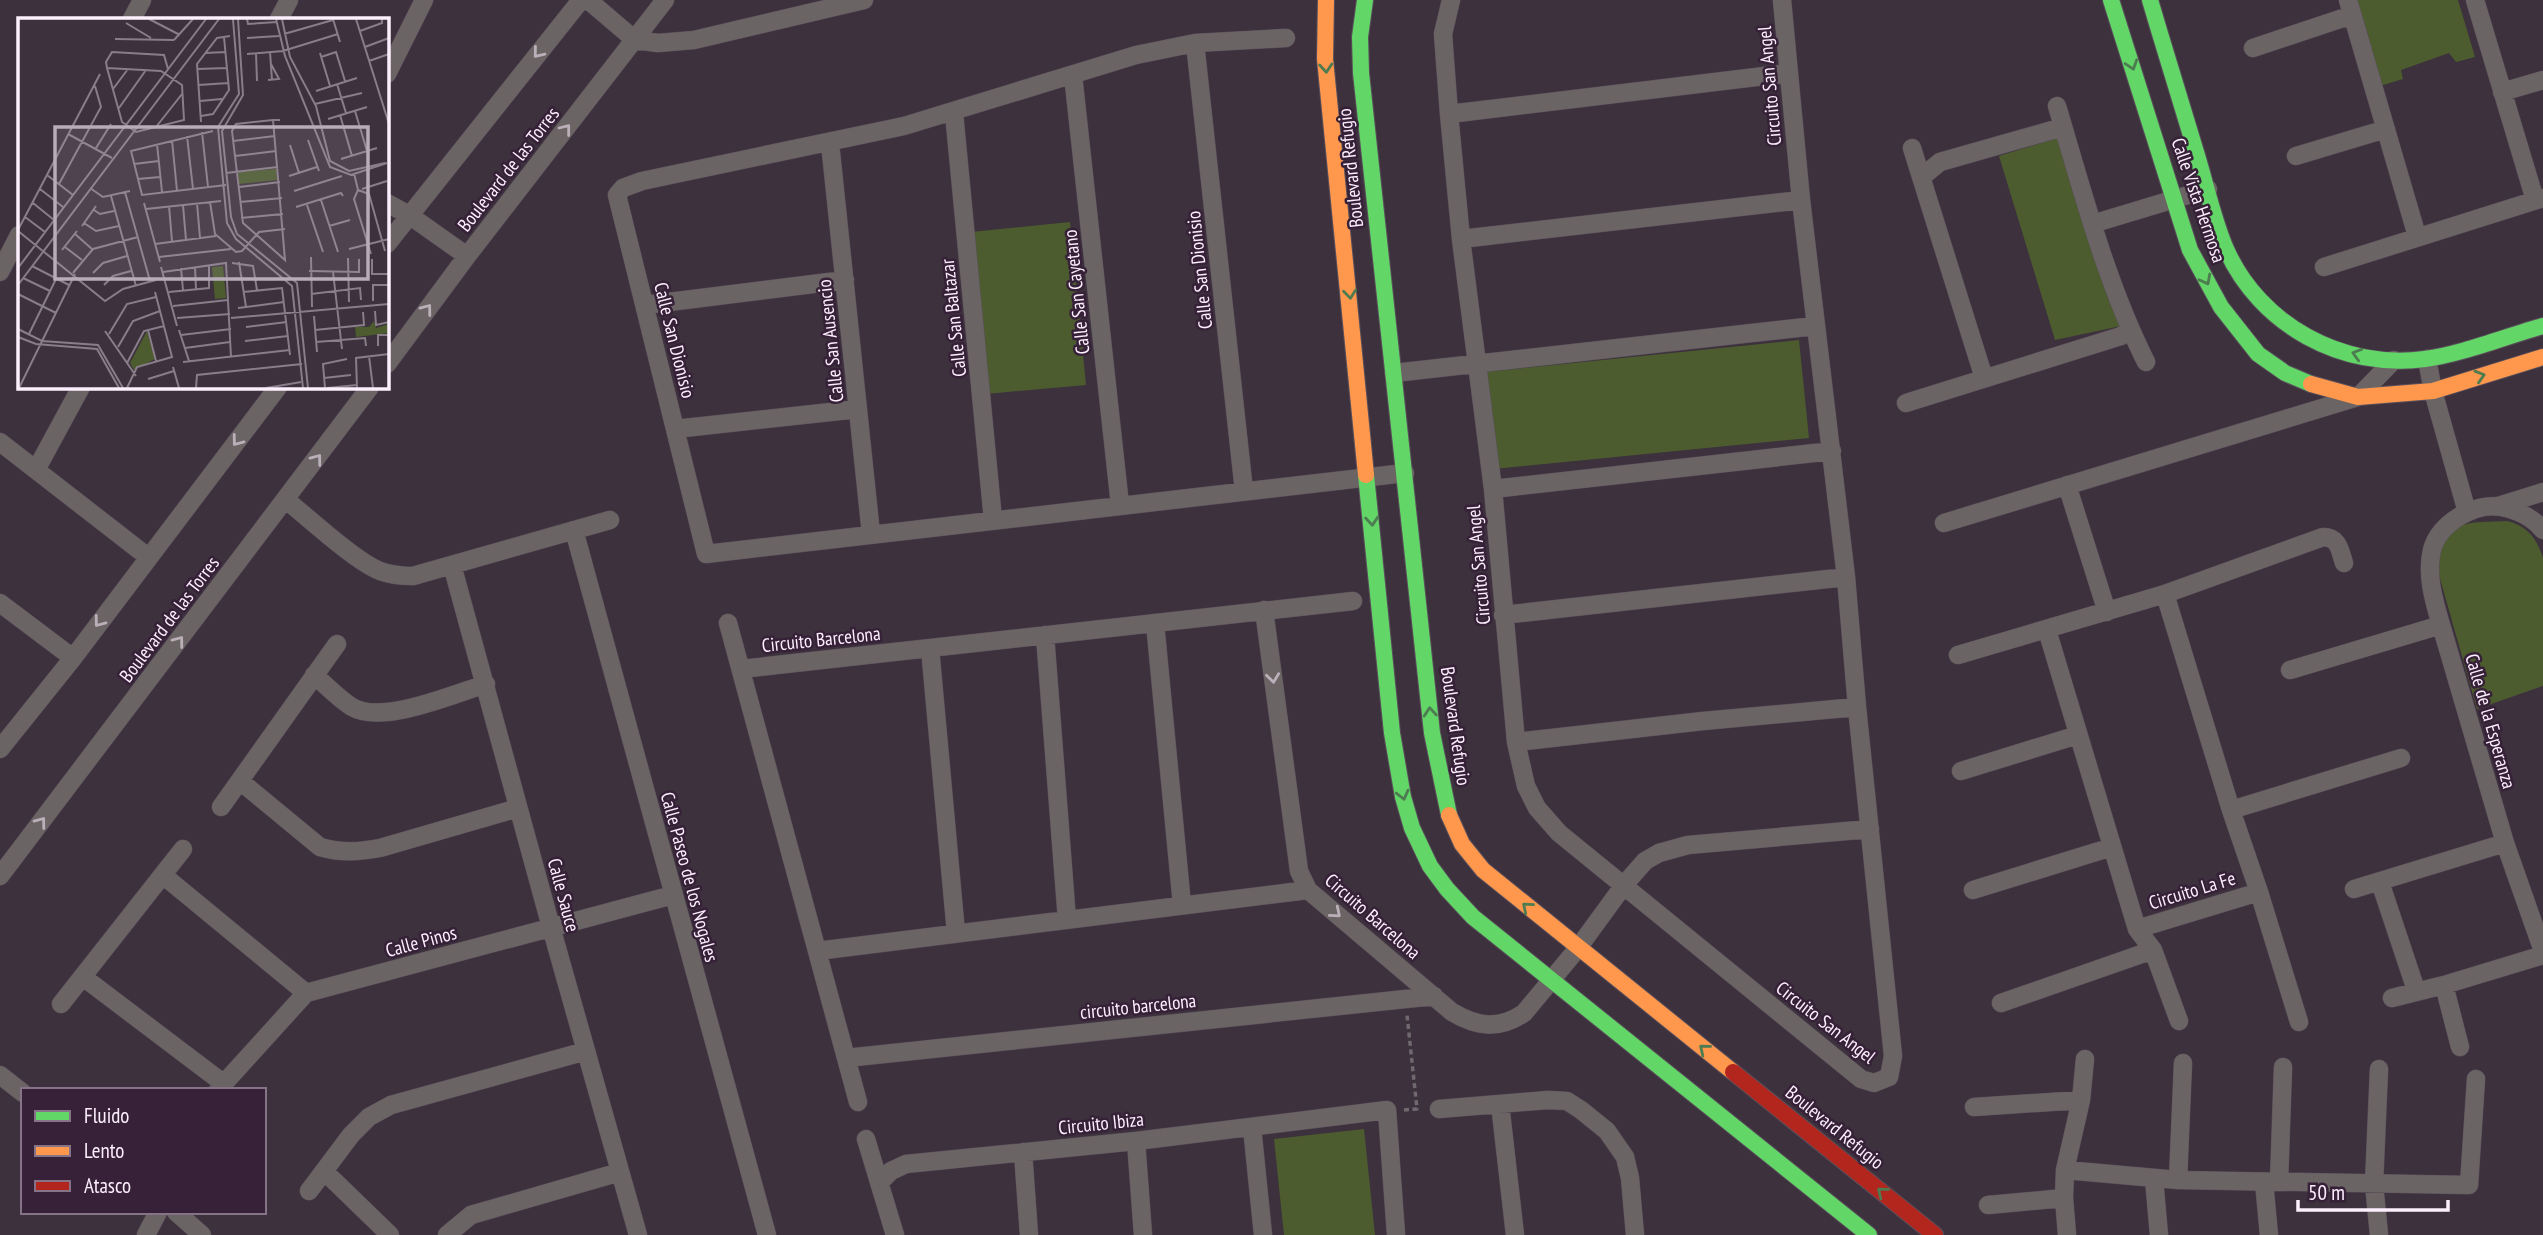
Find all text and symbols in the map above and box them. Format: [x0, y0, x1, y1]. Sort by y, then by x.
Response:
inset map [18, 18, 388, 388]
street label: Circuito San Angel [1752, 25, 1786, 147]
one-way arrow [534, 45, 546, 58]
one-way arrow [2123, 59, 2138, 71]
one-way arrow [1318, 63, 1333, 74]
street label: Boulevard de las Torres [452, 102, 564, 236]
street label: Boulevard Refugio [1332, 107, 1368, 229]
one-way arrow [557, 124, 570, 137]
street label: Calle Vista Hermosa [2166, 134, 2232, 266]
street label: Calle San Dionisio [1181, 210, 1217, 330]
street label: Calle San Cayetano [1058, 228, 1094, 356]
street label: Calle San Baltazar [935, 257, 971, 378]
one-way arrow [2197, 273, 2211, 285]
street label: Calle San Ausencio [812, 278, 848, 404]
street label: Calle San Dionisio [649, 280, 701, 400]
one-way arrow [1342, 289, 1357, 300]
one-way arrow [419, 305, 432, 317]
one-way arrow [2352, 348, 2364, 363]
one-way arrow [2474, 370, 2486, 385]
one-way arrow [232, 433, 245, 446]
one-way arrow [308, 454, 321, 467]
street label: Circuito San Angel [1461, 504, 1495, 626]
one-way arrow [1364, 516, 1379, 527]
street label: Boulevard de las Torres [114, 551, 224, 687]
one-way arrow [95, 615, 108, 627]
street label: Circuito Barcelona [761, 621, 881, 657]
one-way arrow [171, 636, 184, 648]
street label: Calle de la Esperanza [2460, 651, 2522, 791]
street label: Boulevard Refugio [1436, 665, 1476, 787]
one-way arrow [1265, 672, 1280, 684]
one-way arrow [1423, 706, 1438, 717]
street label: Calle Paseo de los Nogales [656, 789, 724, 965]
one-way arrow [1395, 789, 1409, 801]
one-way arrow [33, 817, 46, 829]
street label: Calle Sauce [543, 856, 585, 934]
street label: Circuito La Fe [2146, 865, 2238, 915]
street label: Circuito Barcelona [1320, 868, 1426, 964]
one-way arrow [1523, 902, 1535, 915]
one-way arrow [1328, 905, 1341, 917]
street label: Calle Pinos [383, 920, 459, 962]
street label: Circuito San Angel [1771, 976, 1881, 1069]
street label: circuito barcelona [1079, 988, 1197, 1024]
one-way arrow [1700, 1045, 1712, 1058]
street label: Boulevard Refugio [1781, 1080, 1889, 1174]
legend [21, 1088, 266, 1214]
text: Fluido [84, 1102, 129, 1129]
street label: Circuito Ibiza [1057, 1107, 1145, 1139]
text: Lento [84, 1137, 124, 1164]
scale bar [2298, 1168, 2448, 1212]
text: Atasco [84, 1172, 131, 1199]
text: 50 m [2308, 1179, 2345, 1206]
one-way arrow [1877, 1187, 1890, 1200]

